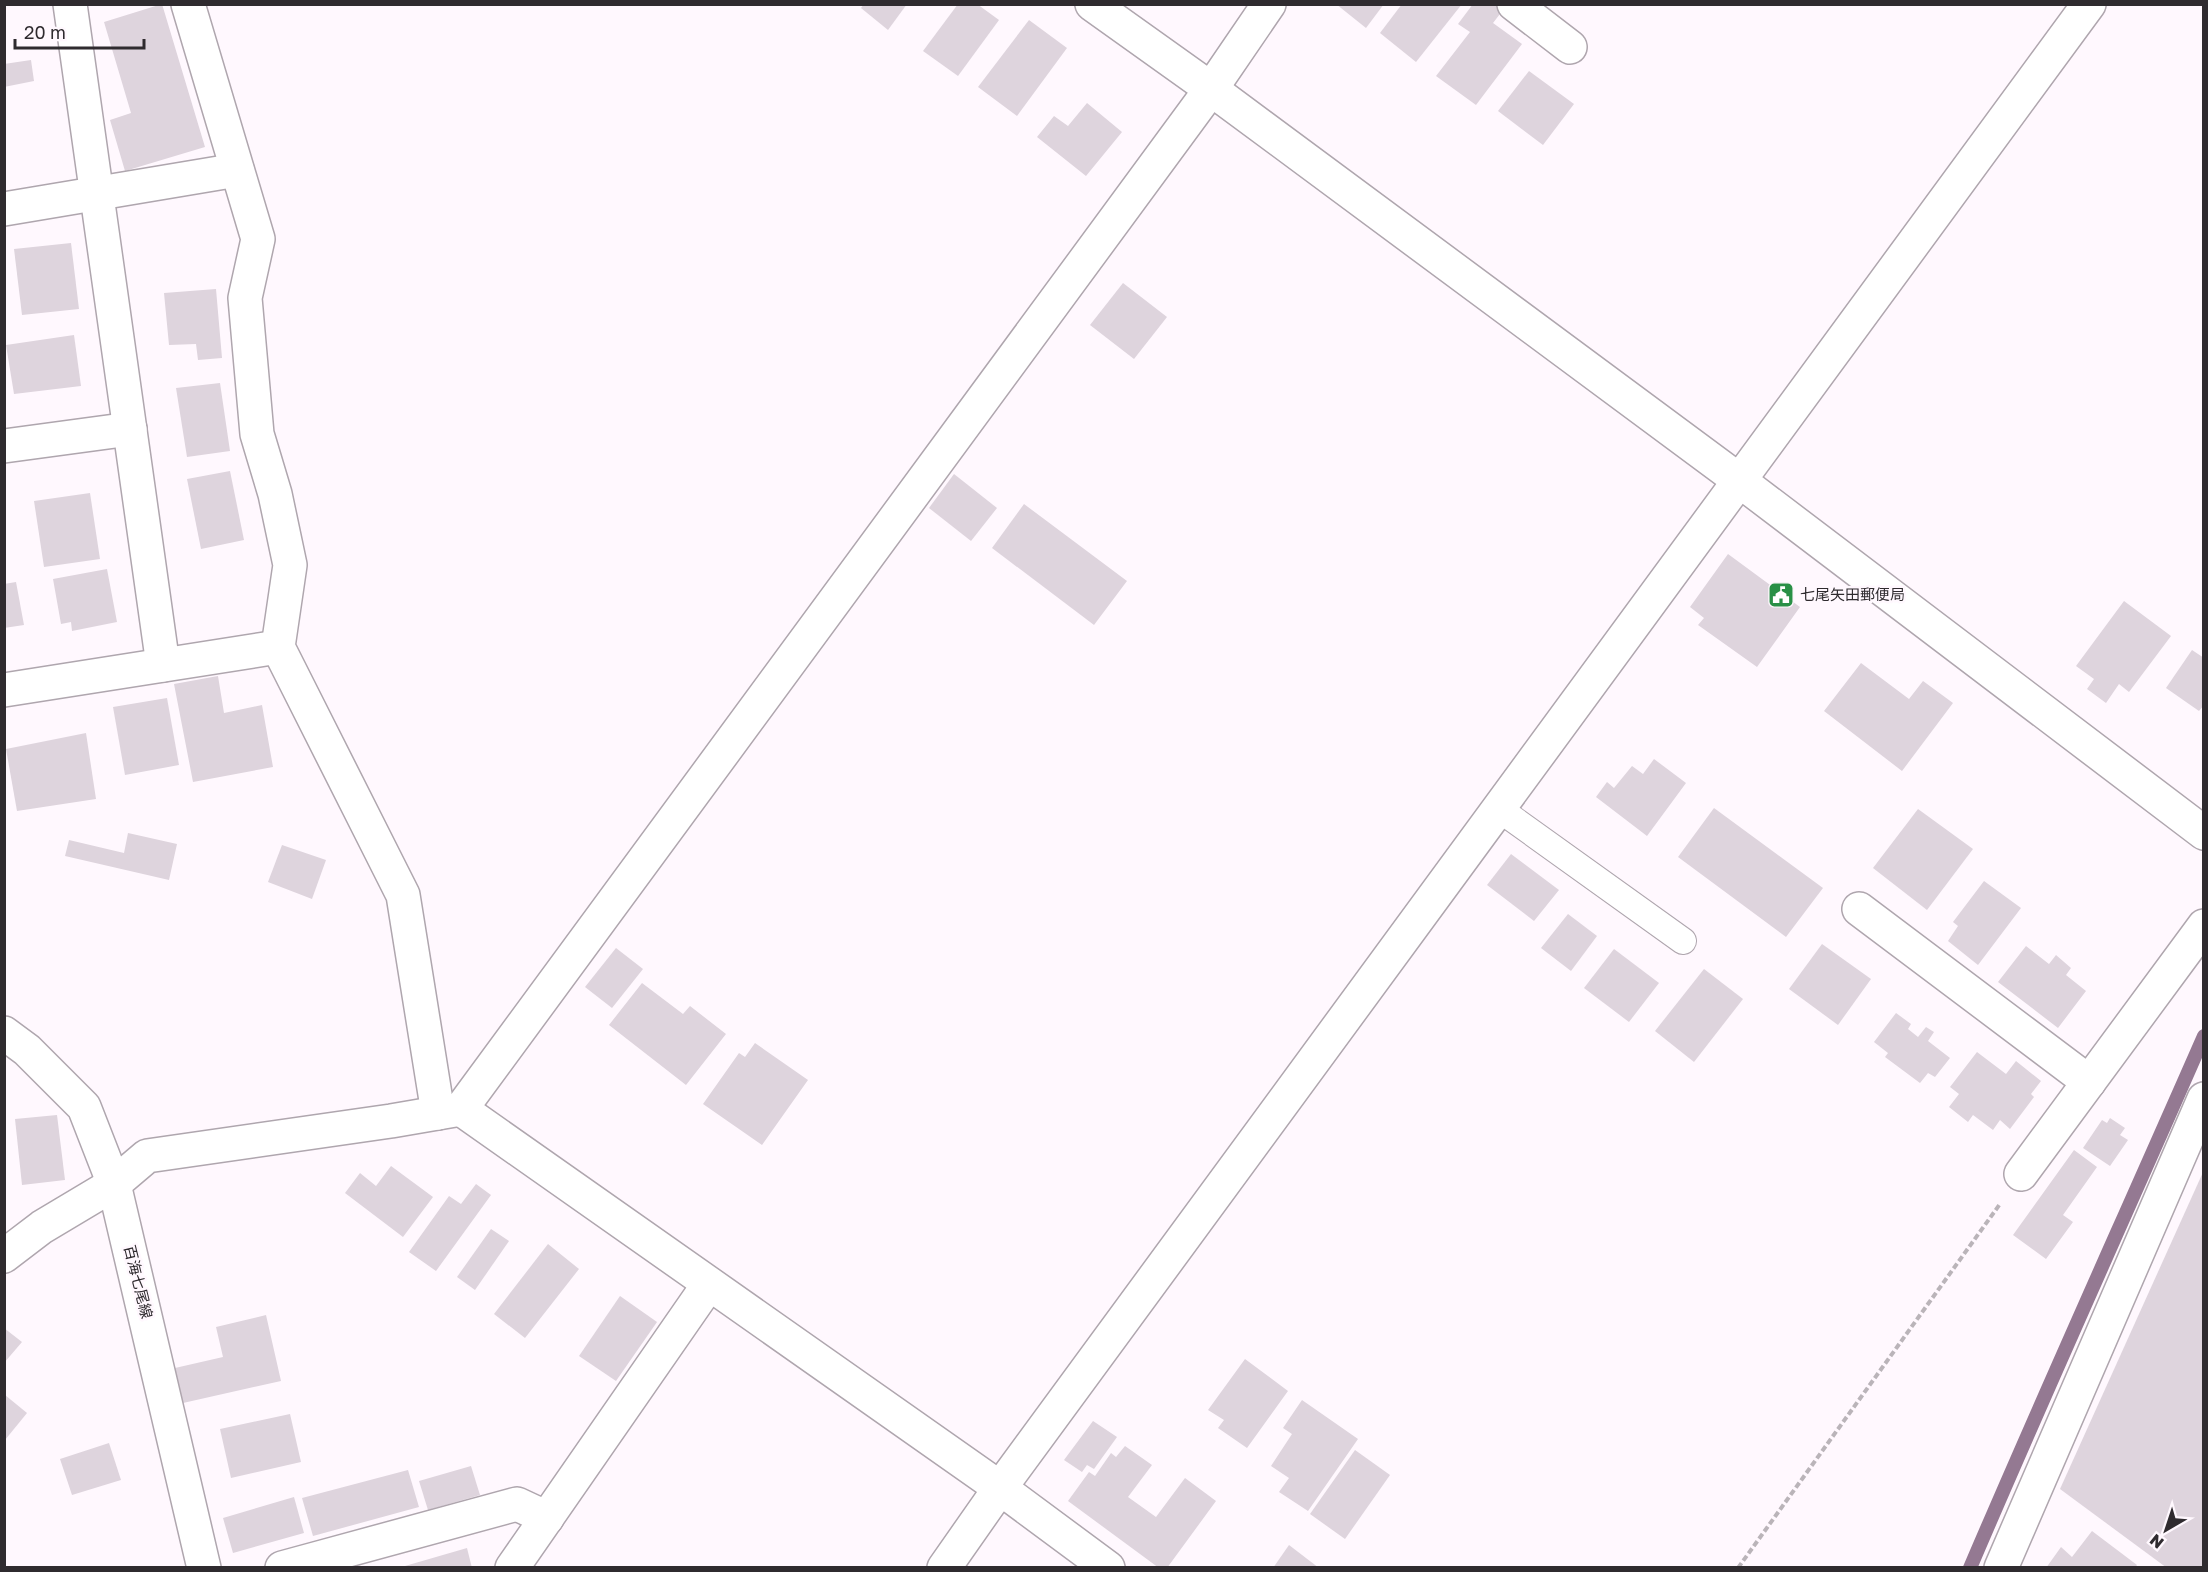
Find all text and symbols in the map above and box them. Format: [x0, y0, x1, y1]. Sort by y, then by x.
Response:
scale bar [15, 12, 144, 50]
text: 20 m [24, 21, 66, 43]
public building icon: 七尾矢田郵便局 [1766, 580, 1796, 610]
place label: 七尾矢田郵便局 [1800, 585, 1905, 603]
street label: 百海七尾線 [121, 1243, 157, 1320]
north arrow [2136, 1500, 2196, 1560]
text: N [2146, 1530, 2168, 1553]

